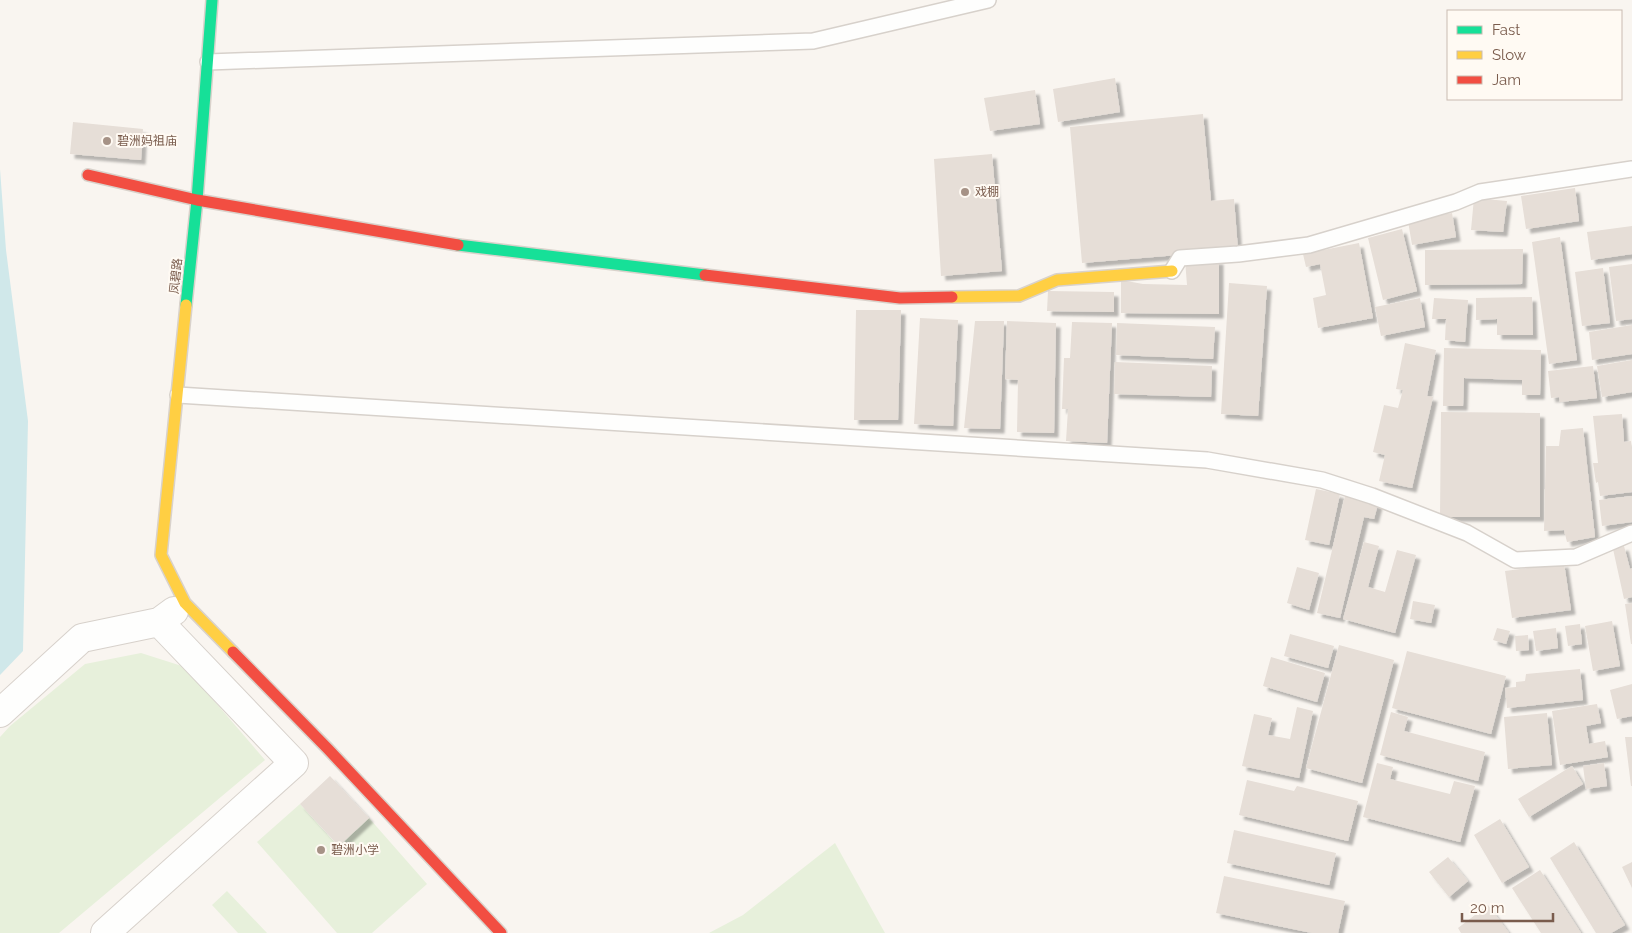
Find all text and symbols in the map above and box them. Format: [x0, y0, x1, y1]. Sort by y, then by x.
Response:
legend [1447, 10, 1622, 100]
text: Fast [1492, 21, 1520, 39]
text: Slow [1492, 46, 1526, 64]
text: Jam [1492, 71, 1521, 89]
place label: 碧洲妈祖庙 [117, 134, 177, 148]
marker: 碧洲妈祖庙 [101, 135, 113, 147]
place label: 戏棚 [975, 185, 999, 199]
marker: 戏棚 [959, 186, 971, 198]
street label: 凤碧路 [167, 257, 185, 295]
place label: 碧洲小学 [331, 843, 379, 857]
marker: 碧洲小学 [315, 844, 327, 856]
scale bar [1462, 890, 1553, 922]
text: 20 m [1470, 899, 1505, 917]

